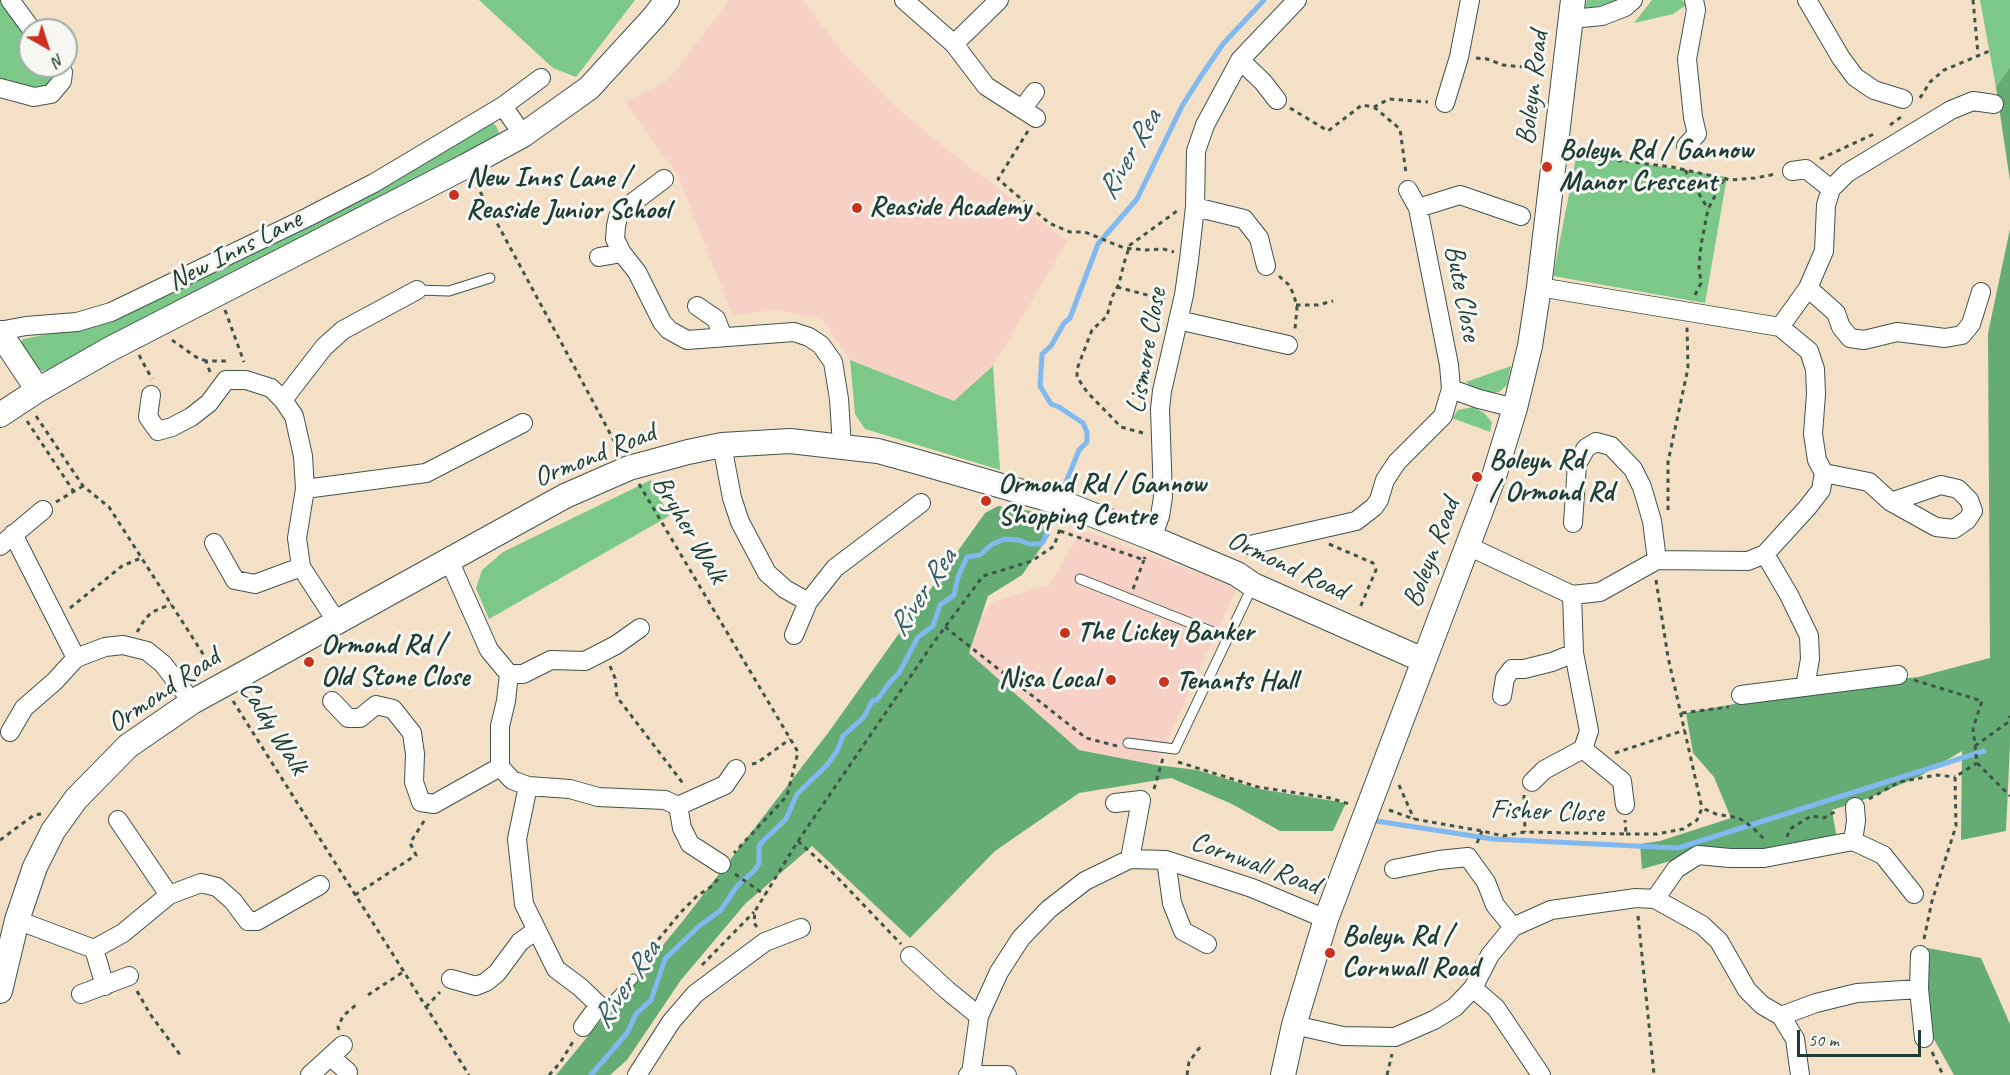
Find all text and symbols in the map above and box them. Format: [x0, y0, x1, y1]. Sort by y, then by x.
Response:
north arrow [18, 18, 78, 78]
street label: Boleyn Road [1509, 29, 1557, 147]
text: N [48, 50, 68, 71]
water label: River Rea [1090, 104, 1170, 206]
place label: Boleyn Rd / Gannow Manor Crescent [1559, 134, 1753, 200]
marker: Boleyn Rd / Gannow Manor Crescent [1540, 160, 1554, 174]
place label: New Inns Lane / Reaside Junior School [466, 162, 670, 228]
marker: New Inns Lane / Reaside Junior School [447, 188, 461, 202]
place label: Reaside Academy [869, 191, 1031, 225]
marker: Reaside Academy [850, 201, 864, 215]
street label: New Inns Lane [162, 203, 308, 299]
street label: Bute Close [1436, 242, 1488, 344]
street label: Lismore Close [1119, 286, 1175, 416]
street label: Ormond Road [529, 416, 661, 496]
place label: Boleyn Rd / Ormond Rd [1489, 444, 1614, 510]
place label: Ormond Rd / Gannow Shopping Centre [998, 468, 1206, 534]
street label: Bryher Walk [644, 470, 734, 590]
marker: Boleyn Rd / Ormond Rd [1470, 470, 1484, 484]
marker: Ormond Rd / Gannow Shopping Centre [979, 494, 993, 508]
street label: Boleyn Road [1396, 494, 1468, 612]
street label: Ormond Road [1222, 524, 1352, 608]
water label: River Rea [881, 543, 965, 643]
place label: The Lickey Banker [1077, 616, 1254, 650]
marker: The Lickey Banker [1058, 626, 1072, 640]
place label: Ormond Rd / Old Stone Close [321, 629, 469, 695]
street label: Ormond Road [101, 641, 227, 741]
marker: Ormond Rd / Old Stone Close [302, 655, 316, 669]
place label: Nisa Local [999, 663, 1099, 697]
place label: Tenants Hall [1176, 665, 1297, 699]
marker: Nisa Local [1104, 673, 1118, 687]
street label: Caldy Walk [231, 675, 315, 781]
marker: Tenants Hall [1157, 675, 1171, 689]
street label: Fisher Close [1490, 793, 1604, 831]
street label: Cornwall Road [1186, 825, 1324, 903]
place label: Boleyn Rd / Cornwall Road [1342, 920, 1479, 986]
water label: River Rea [585, 935, 669, 1035]
marker: Boleyn Rd / Cornwall Road [1323, 946, 1337, 960]
scale bar [1800, 1018, 1924, 1056]
text: 50 m [1808, 1029, 1839, 1051]

